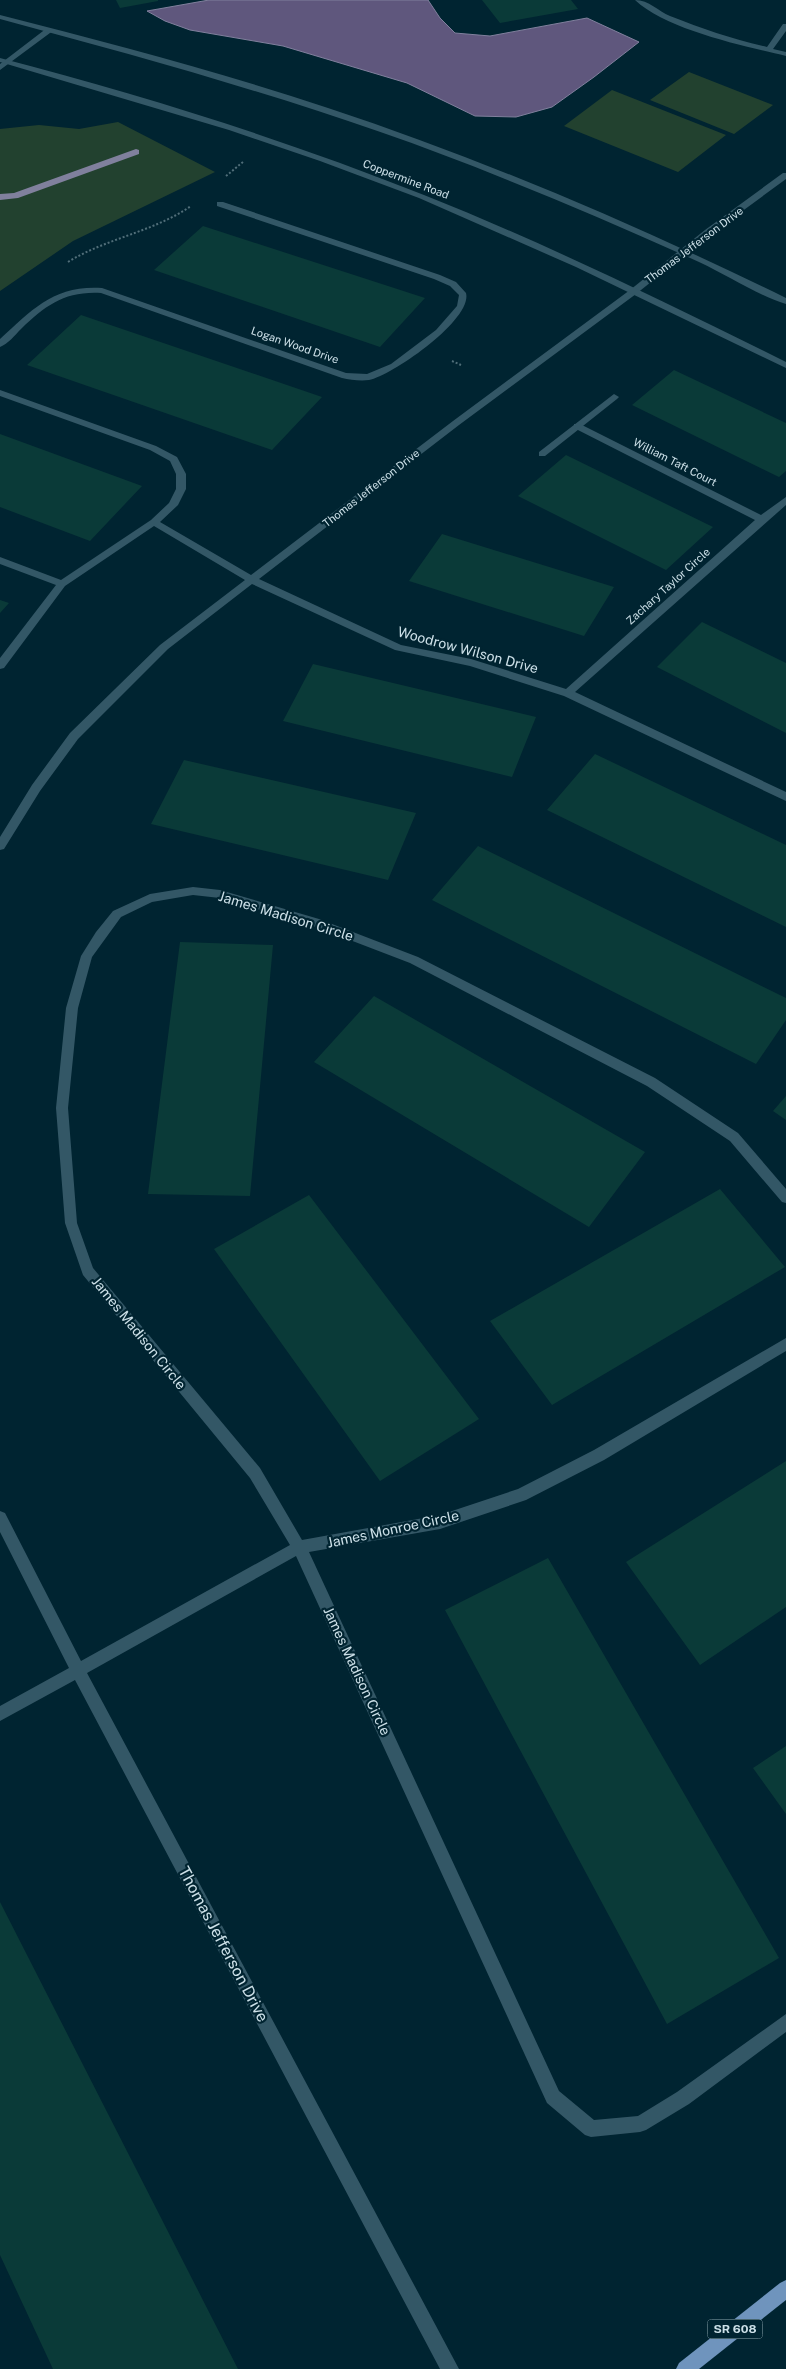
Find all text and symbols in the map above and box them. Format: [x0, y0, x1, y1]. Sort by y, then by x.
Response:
street label: Coppermine Road [361, 157, 451, 201]
street label: Thomas Jefferson Drive [643, 204, 745, 286]
street label: Logan Wood Drive [250, 324, 340, 366]
street label: William Taft Court [631, 436, 719, 488]
street label: Thomas Jefferson Drive [320, 447, 422, 529]
street label: Zachary Taylor Circle [624, 545, 712, 627]
street label: Woodrow Wilson Drive [396, 624, 540, 677]
street label: James Madison Circle [217, 888, 355, 944]
street label: James Madison Circle [89, 1274, 189, 1392]
street label: James Monroe Circle [326, 1507, 460, 1551]
street label: James Madison Circle [320, 1604, 394, 1738]
street label: Thomas Jefferson Drive [175, 1863, 273, 2025]
road number: SR 608 [708, 2320, 762, 2338]

